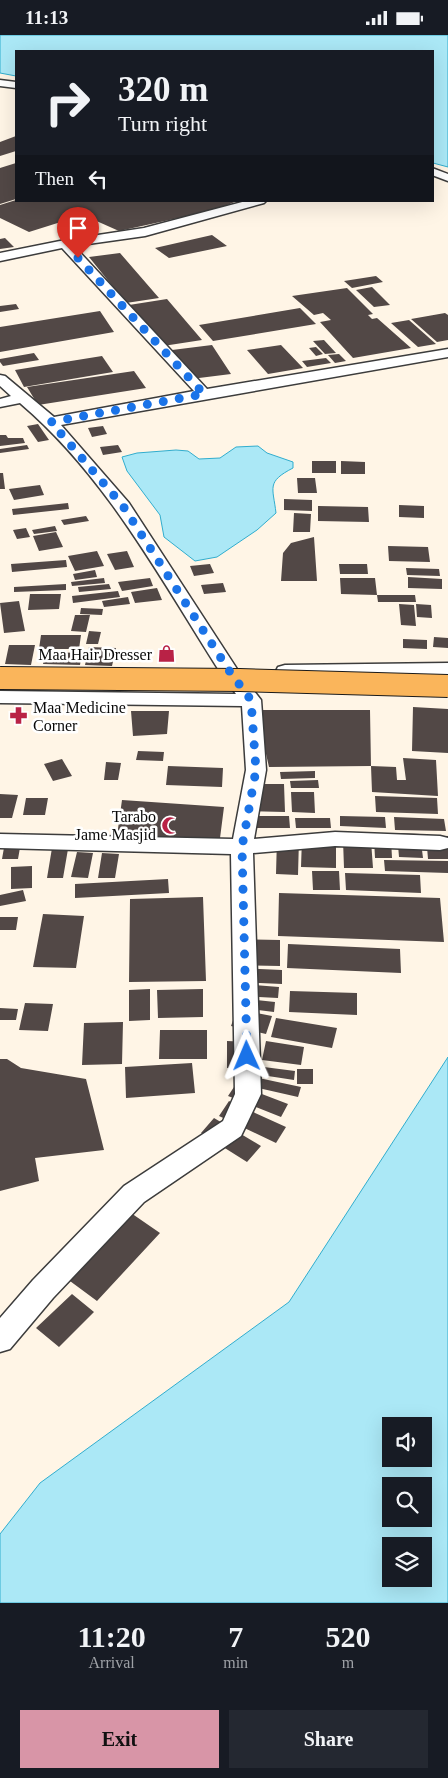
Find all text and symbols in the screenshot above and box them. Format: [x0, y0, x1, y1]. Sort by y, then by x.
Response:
text: 11:13 [25, 7, 68, 28]
icon: right [35, 70, 100, 135]
text: 320 m [118, 70, 208, 109]
text: Turn right [118, 111, 207, 136]
icon: left [84, 165, 112, 193]
text: Then [35, 168, 74, 189]
pin [57, 207, 99, 258]
icon: arrive [64, 214, 92, 242]
shop icon: Maa Hair Dresser [156, 644, 176, 664]
place label: Maa Hair Dresser [38, 646, 153, 663]
place label: Maa Medicine Corner [33, 699, 126, 734]
pharmacy icon: Maa Medicine Corner [9, 706, 29, 726]
place label: Tarabo Jame Masjid [75, 808, 156, 844]
mosque icon: Tarabo Jame Masjid [160, 815, 180, 835]
position arrow [220, 1029, 272, 1081]
map controls [382, 1417, 432, 1587]
button: sound [382, 1417, 432, 1467]
button: search [382, 1477, 432, 1527]
button: layers [382, 1537, 432, 1587]
text: 11:20 [77, 1620, 146, 1653]
text: 7 [228, 1620, 243, 1653]
text: 520 [326, 1620, 371, 1653]
text: Arrival [89, 1654, 135, 1671]
text: min [223, 1654, 248, 1671]
text: m [342, 1654, 354, 1671]
button: Exit [20, 1710, 219, 1768]
button: Share [229, 1710, 428, 1768]

